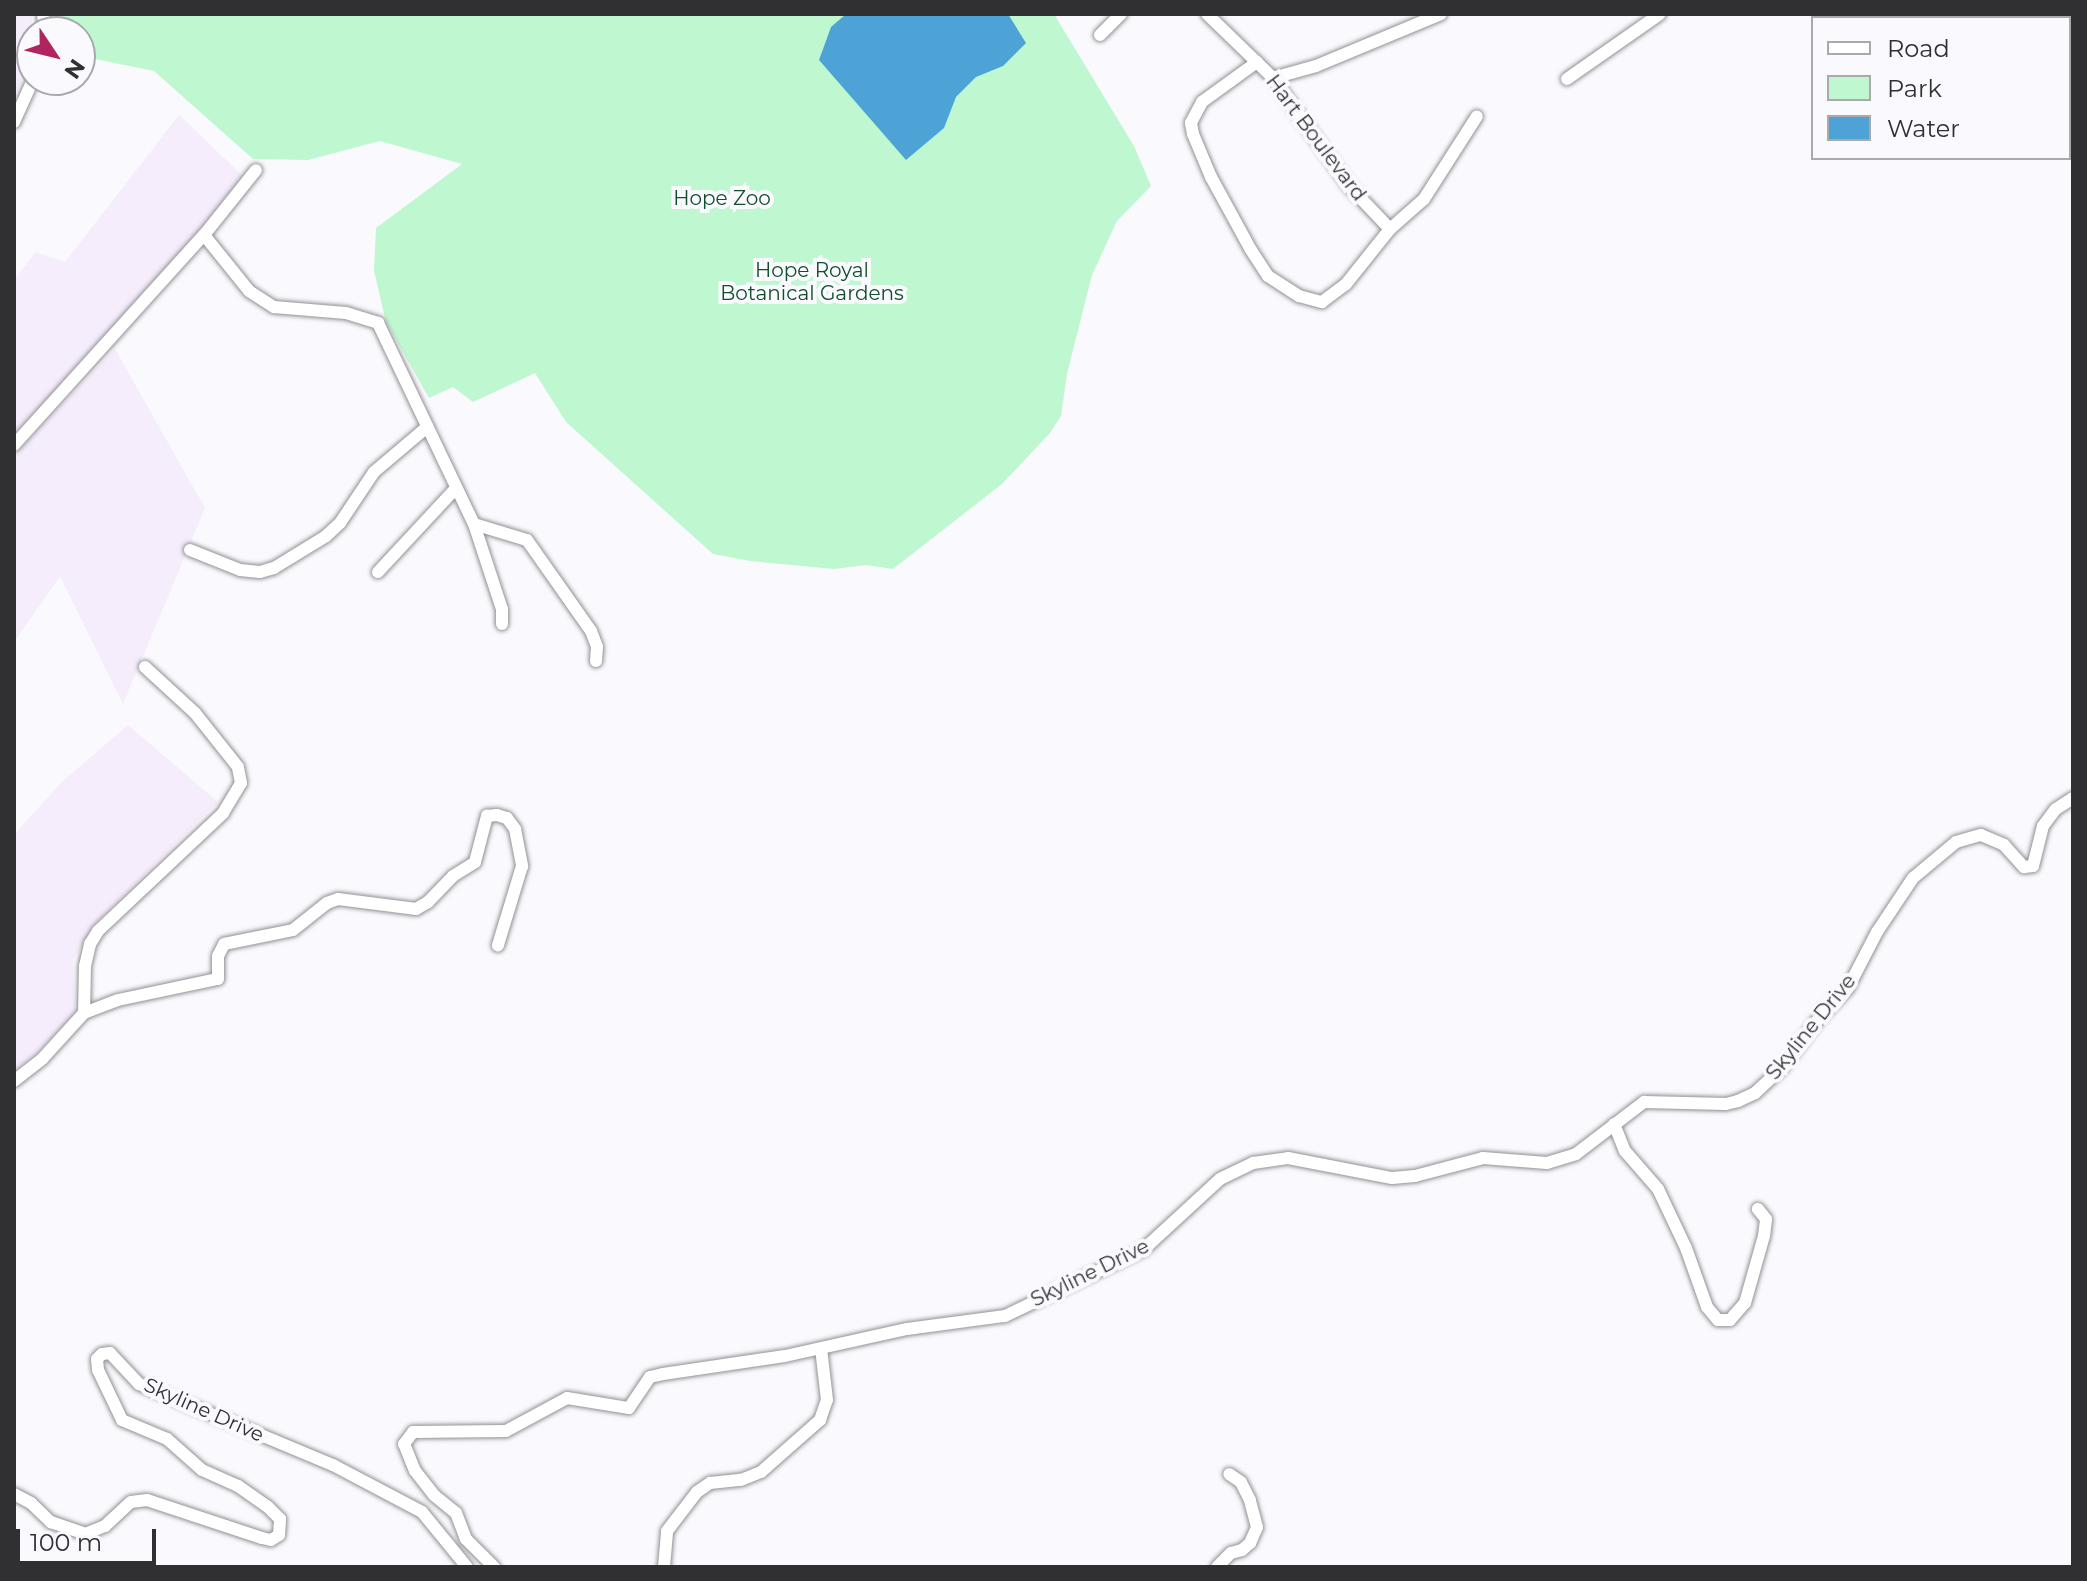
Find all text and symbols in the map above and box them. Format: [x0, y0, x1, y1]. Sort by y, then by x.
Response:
north arrow [16, 16, 96, 96]
legend [1811, 16, 2071, 160]
text: Road [1887, 34, 1950, 63]
text: N [58, 54, 91, 84]
street label: Hart Boulevard [1261, 70, 1371, 206]
text: Park [1887, 74, 1942, 103]
text: Water [1887, 114, 1960, 143]
park label: Hope Zoo [673, 186, 771, 210]
park label: Hope Royal Botanical Gardens [720, 259, 904, 306]
street label: Skyline Drive [1761, 969, 1861, 1085]
street label: Skyline Drive [1027, 1234, 1153, 1312]
street label: Skyline Drive [140, 1373, 268, 1447]
scale bar [20, 1513, 160, 1563]
text: 100 m [30, 1528, 102, 1557]

